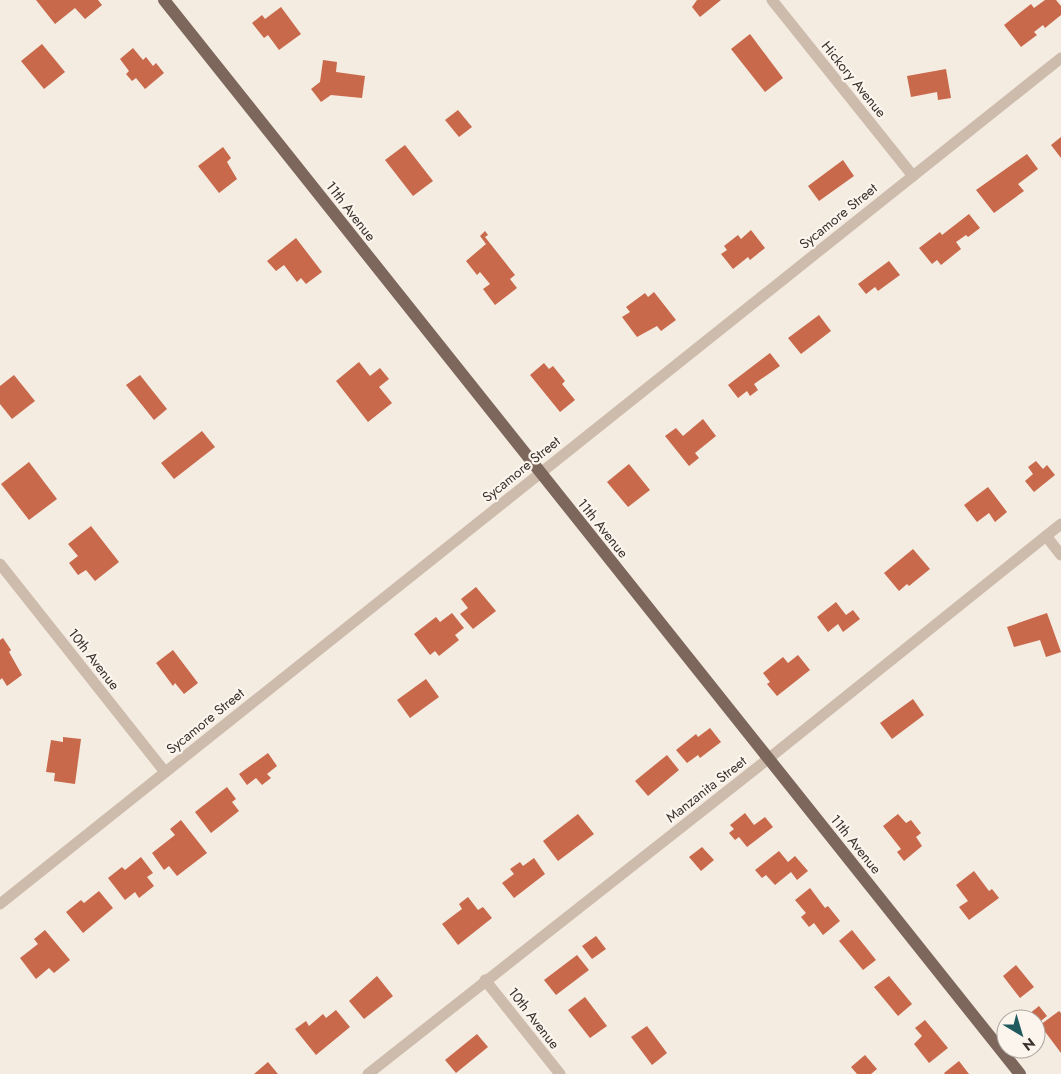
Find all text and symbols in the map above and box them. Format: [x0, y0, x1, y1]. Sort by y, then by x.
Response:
street label: Hickory Avenue [817, 37, 891, 121]
street label: 11th Avenue [321, 177, 381, 245]
street label: Sycamore Street [795, 178, 882, 254]
street label: Sycamore Street [478, 431, 565, 507]
street label: 11th Avenue [573, 494, 633, 562]
street label: 10th Avenue [64, 624, 124, 694]
street label: Sycamore Street [162, 683, 249, 759]
street label: Manzanita Street [662, 751, 751, 827]
street label: 11th Avenue [826, 810, 886, 878]
street label: 10th Avenue [504, 983, 564, 1053]
north arrow [996, 1009, 1046, 1059]
text: N [1018, 1033, 1040, 1056]

